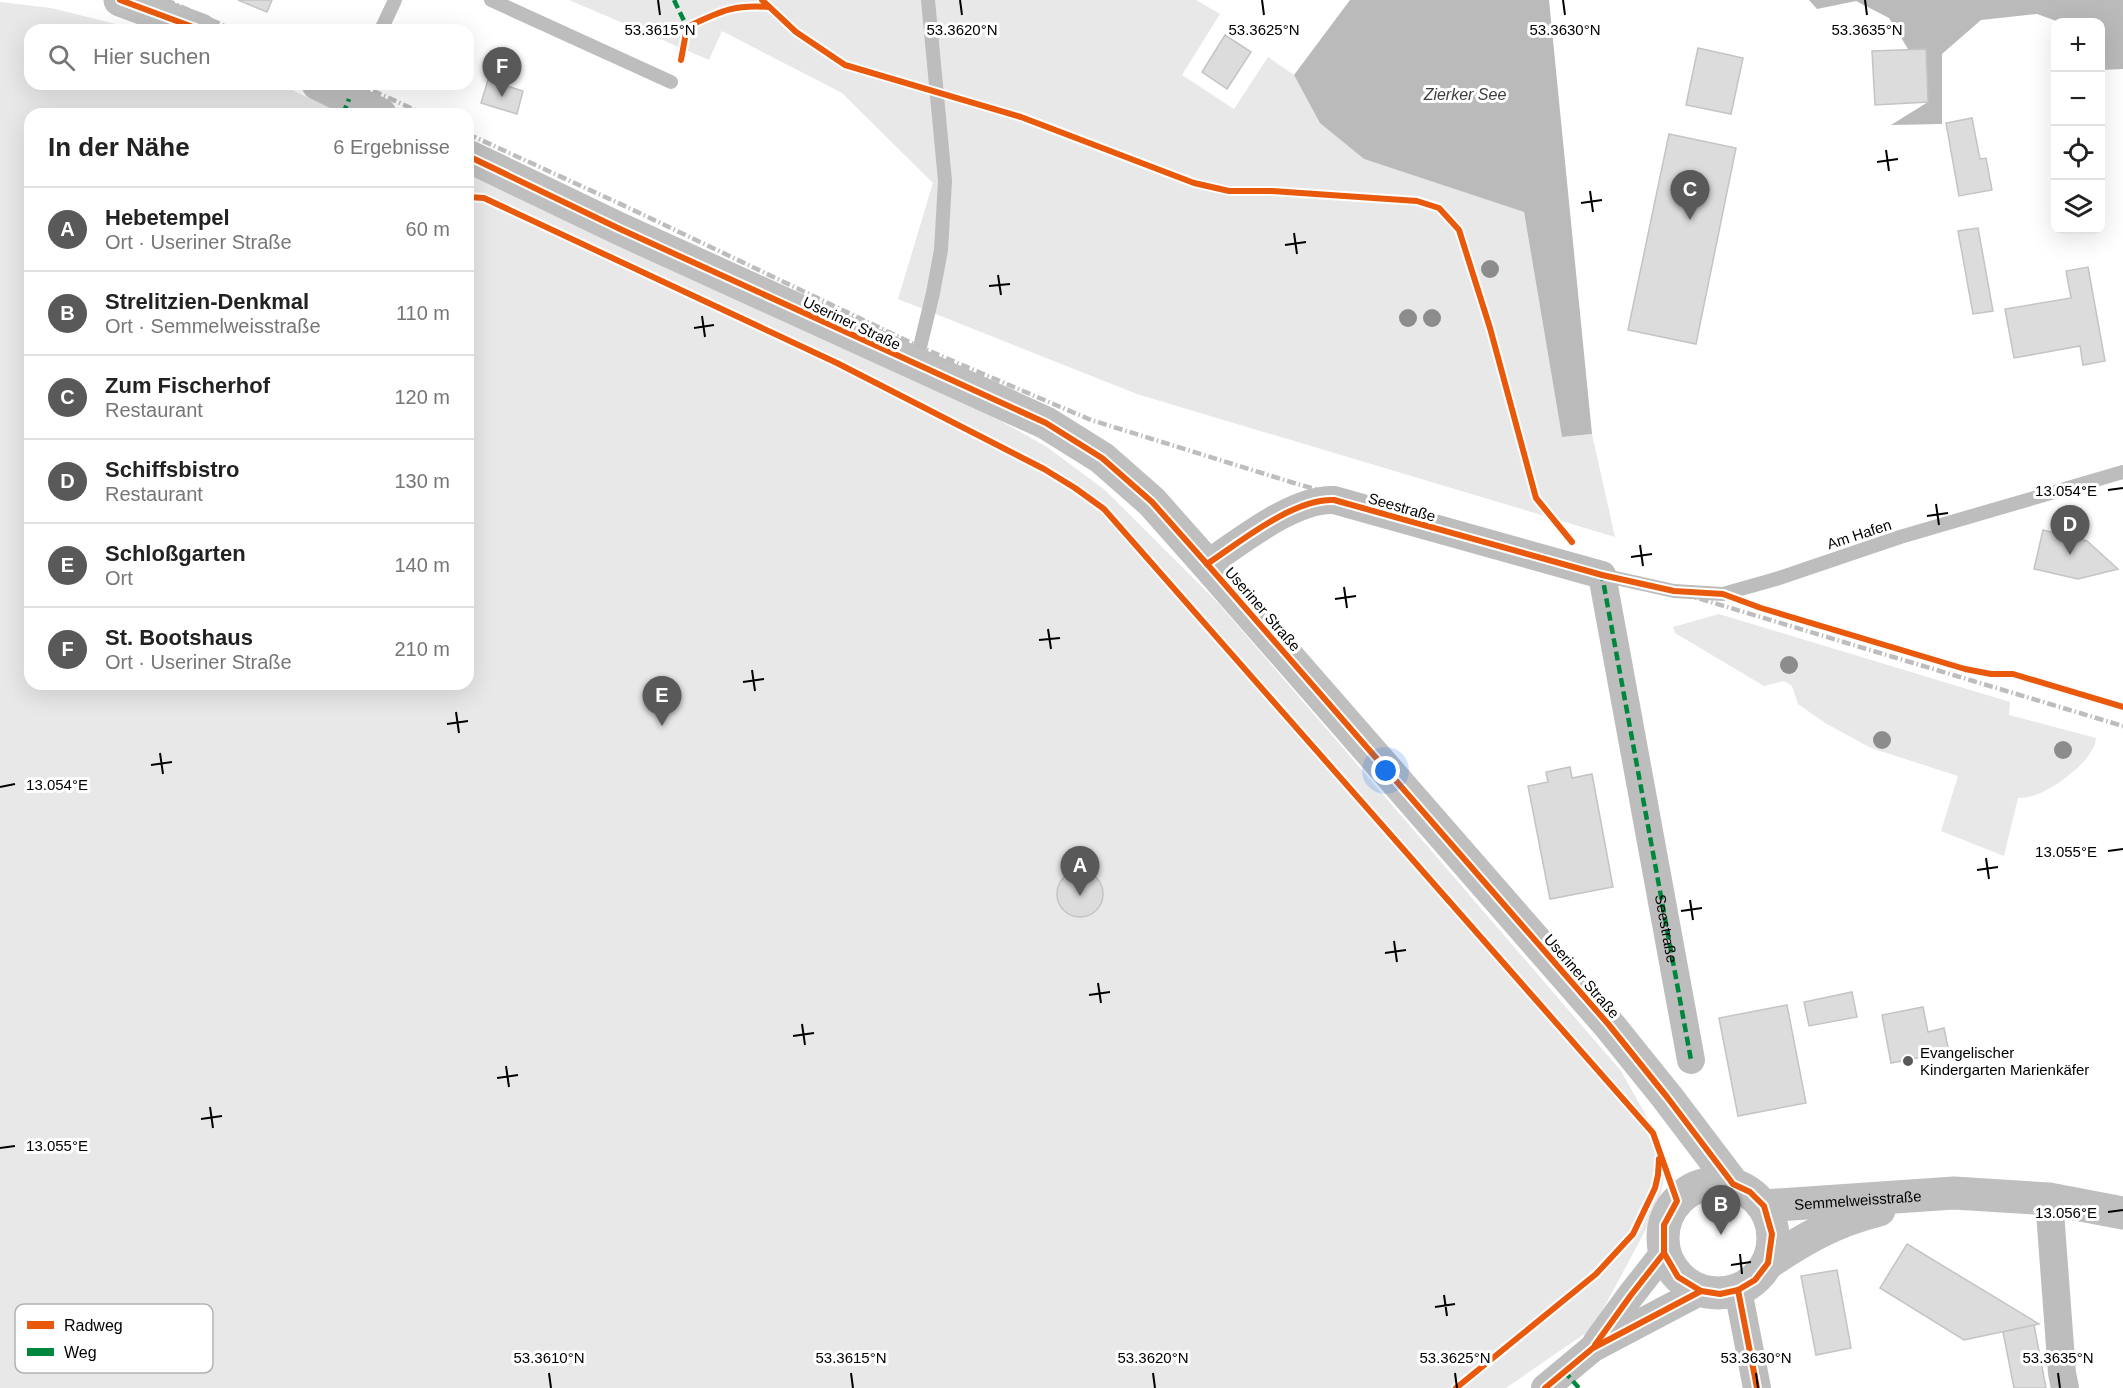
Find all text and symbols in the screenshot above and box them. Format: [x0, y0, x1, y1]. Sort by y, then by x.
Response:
map controls [2051, 18, 2105, 234]
button: + [2051, 18, 2105, 72]
text: 53.3615°N [624, 21, 696, 38]
text: 53.3620°N [926, 21, 998, 38]
text: 53.3625°N [1228, 21, 1300, 38]
text: 53.3630°N [1529, 21, 1601, 38]
text: 53.3635°N [1831, 21, 1903, 38]
search box [24, 24, 474, 90]
icon: search [45, 41, 78, 74]
text: Hier suchen [93, 44, 210, 69]
pin: F [482, 48, 522, 97]
button: − [2051, 72, 2105, 126]
water label: Zierker See [1423, 86, 1506, 103]
button: locate [2051, 126, 2105, 180]
text: In der Nähe [48, 132, 190, 162]
text: 6 Ergebnisse [333, 136, 450, 158]
pin: C [1670, 170, 1710, 220]
button: layers [2051, 180, 2105, 234]
text: Hebetempel [105, 205, 230, 230]
text: A [60, 218, 75, 240]
text: 60 m [406, 218, 450, 240]
text: Ort · Useriner Straße [105, 231, 292, 253]
text: Strelitzien-Denkmal [105, 289, 309, 314]
street label: Useriner Straße [800, 293, 904, 353]
text: B [60, 302, 75, 324]
text: 110 m [396, 302, 450, 324]
text: Ort · Semmelweisstraße [105, 315, 321, 337]
text: Zum Fischerhof [105, 373, 270, 398]
text: C [60, 386, 75, 408]
text: 120 m [394, 386, 450, 408]
text: Restaurant [105, 399, 203, 421]
text: Schiffsbistro [105, 457, 239, 482]
text: D [60, 470, 75, 492]
text: 130 m [394, 470, 450, 492]
text: 13.054°E [2035, 482, 2097, 499]
text: Restaurant [105, 483, 203, 505]
street label: Seestraße [1366, 489, 1438, 525]
pin: D [2050, 506, 2090, 555]
street label: Am Hafen [1825, 516, 1893, 552]
text: Schloßgarten [105, 541, 246, 566]
text: E [61, 554, 74, 576]
text: 140 m [394, 554, 450, 576]
street label: Useriner Straße [1222, 563, 1304, 655]
text: Ort [105, 567, 133, 589]
text: St. Bootshaus [105, 625, 253, 650]
text: F [61, 638, 74, 660]
text: 210 m [394, 638, 450, 660]
text: Ort · Useriner Straße [105, 651, 292, 673]
pin: E [642, 676, 682, 726]
your location [1371, 756, 1400, 785]
text: 13.054°E [26, 776, 88, 793]
text: 13.055°E [2035, 843, 2097, 860]
pin: A [1060, 846, 1100, 896]
street label: Seestraße [1652, 893, 1681, 964]
street label: Useriner Straße [1541, 930, 1623, 1022]
place label: Evangelischer Kindergarten Marienkäfer [1920, 1044, 2089, 1078]
marker: Evangelischer Kindergarten Marienkäfer [1901, 1054, 1915, 1068]
text: 13.055°E [26, 1137, 88, 1154]
pin: B [1702, 1186, 1740, 1235]
street label: Semmelweisstraße [1794, 1187, 1922, 1212]
text: 13.056°E [2035, 1204, 2097, 1221]
legend [15, 1304, 213, 1373]
text: Radweg [64, 1317, 123, 1334]
text: Weg [64, 1344, 97, 1361]
text: 53.3610°N [513, 1349, 585, 1366]
text: 53.3615°N [815, 1349, 887, 1366]
text: 53.3620°N [1117, 1349, 1189, 1366]
text: 53.3625°N [1419, 1349, 1491, 1366]
text: 53.3630°N [1720, 1349, 1792, 1366]
text: 53.3635°N [2022, 1349, 2094, 1366]

